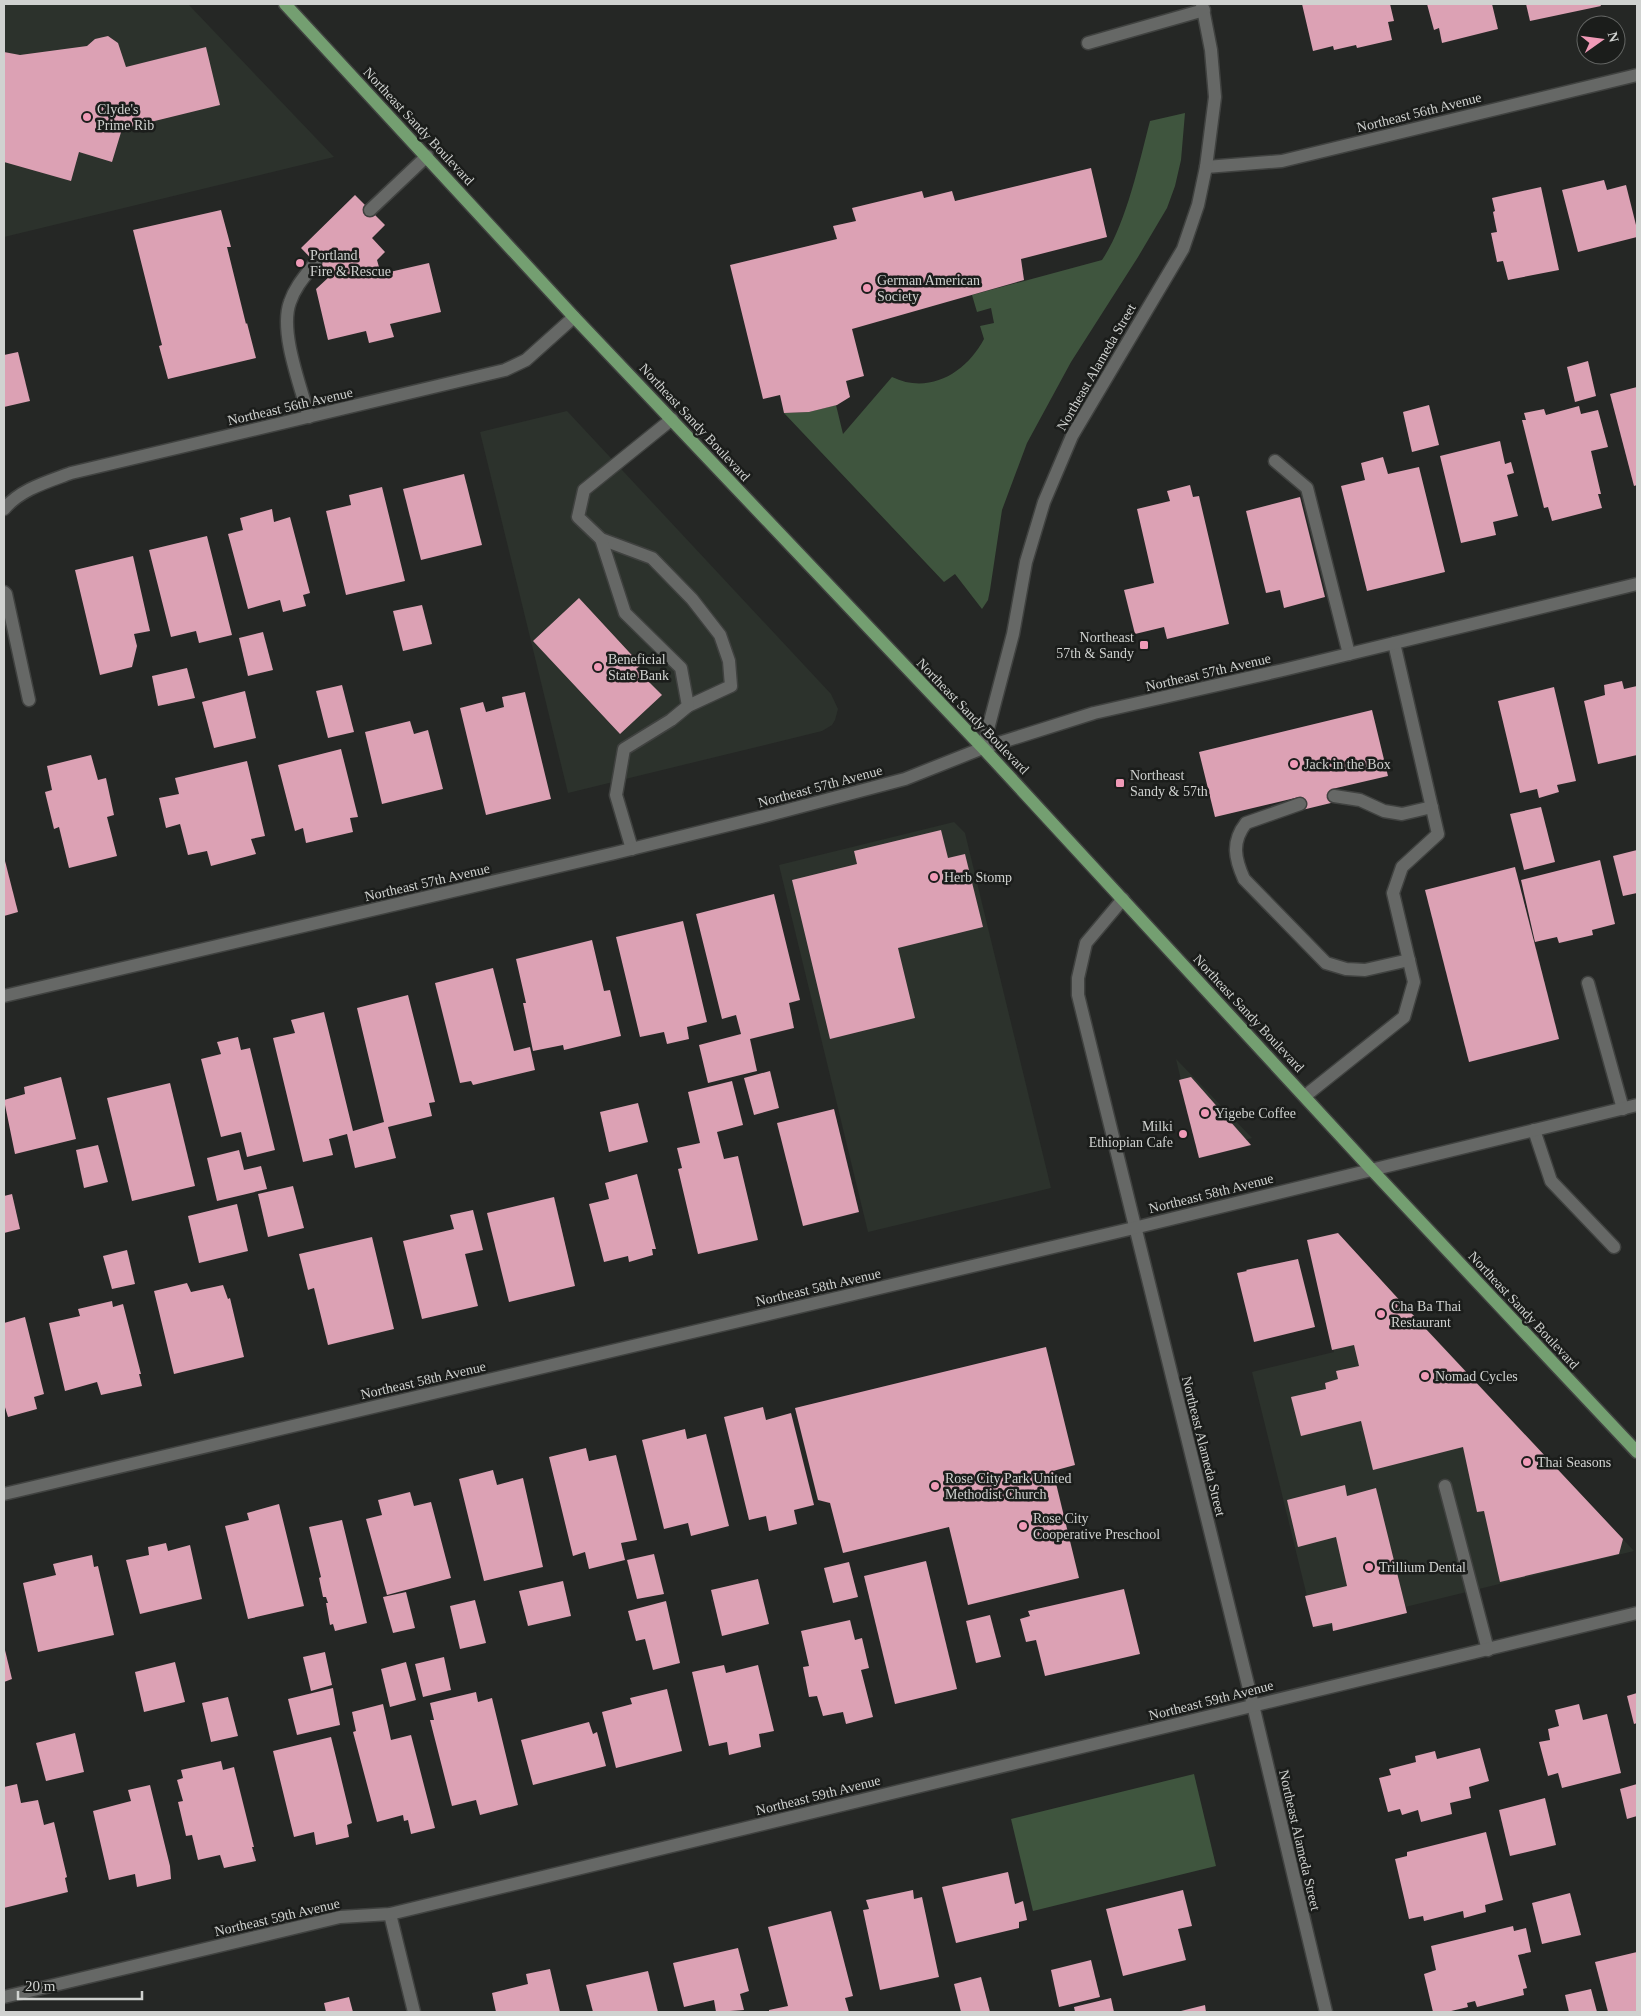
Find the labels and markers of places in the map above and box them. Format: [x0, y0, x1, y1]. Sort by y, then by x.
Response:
place label: Clyde's Prime Rib [97, 102, 154, 133]
marker: Clyde's Prime Rib [81, 111, 93, 123]
place label: Portland Fire & Rescue [310, 248, 391, 279]
marker: Portland Fire & Rescue [294, 257, 306, 269]
place label: German American Society [877, 273, 980, 304]
marker: German American Society [861, 282, 873, 294]
place label: Northeast 57th & Sandy [1056, 630, 1134, 661]
marker: Northeast 57th & Sandy [1138, 639, 1150, 651]
place label: Beneficial State Bank [608, 652, 669, 683]
marker: Beneficial State Bank [592, 661, 604, 673]
place label: Jack in the Box [1304, 757, 1391, 772]
marker: Jack in the Box [1288, 758, 1300, 770]
place label: Northeast Sandy & 57th [1130, 768, 1208, 799]
marker: Northeast Sandy & 57th [1114, 777, 1126, 789]
place label: Herb Stomp [944, 870, 1012, 885]
marker: Herb Stomp [928, 871, 940, 883]
place label: Yigebe Coffee [1215, 1106, 1296, 1121]
marker: Yigebe Coffee [1199, 1107, 1211, 1119]
place label: Milki Ethiopian Cafe [1089, 1119, 1173, 1150]
marker: Milki Ethiopian Cafe [1177, 1128, 1189, 1140]
place label: Cha Ba Thai Restaurant [1391, 1299, 1462, 1330]
marker: Cha Ba Thai Restaurant [1375, 1308, 1387, 1320]
place label: Nomad Cycles [1435, 1369, 1518, 1384]
marker: Nomad Cycles [1419, 1370, 1431, 1382]
place label: Thai Seasons [1537, 1455, 1611, 1470]
marker: Thai Seasons [1521, 1456, 1533, 1468]
place label: Rose City Park United Methodist Church [945, 1471, 1071, 1502]
marker: Rose City Park United Methodist Church [929, 1480, 941, 1492]
place label: Rose City Cooperative Preschool [1033, 1511, 1160, 1542]
marker: Rose City Cooperative Preschool [1017, 1520, 1029, 1532]
place label: Trillium Dental [1379, 1560, 1466, 1575]
marker: Trillium Dental [1363, 1561, 1375, 1573]

